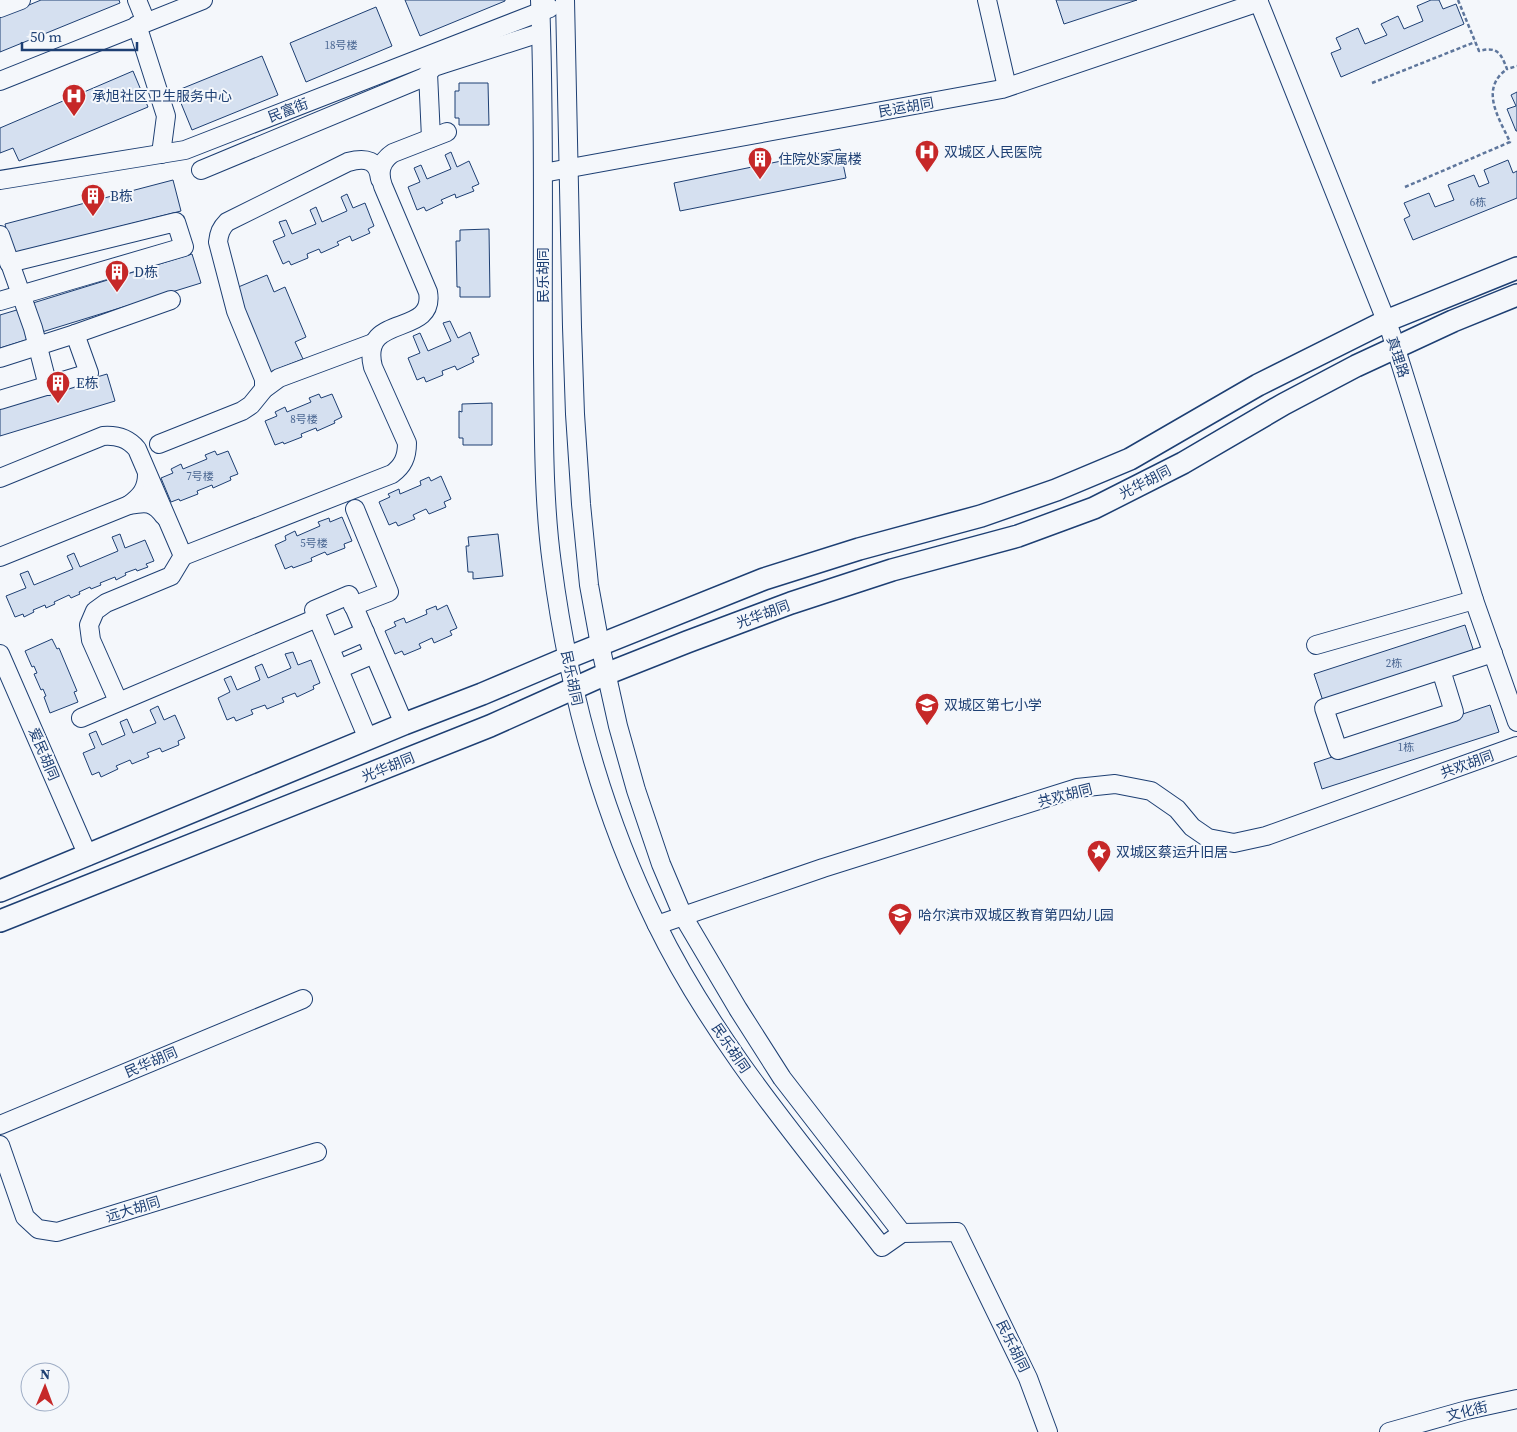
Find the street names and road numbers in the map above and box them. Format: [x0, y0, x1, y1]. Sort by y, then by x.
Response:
street label: 民运胡同 [877, 92, 935, 122]
street label: 民富街 [265, 93, 311, 127]
street label: 民乐胡同 [533, 247, 553, 303]
street label: 真理路 [1382, 334, 1414, 380]
street label: 光华胡同 [1116, 460, 1174, 504]
street label: 光华胡同 [733, 595, 793, 633]
street label: 民乐胡同 [556, 649, 588, 707]
street label: 爱民胡同 [24, 724, 64, 784]
street label: 共欢胡同 [1437, 745, 1497, 783]
street label: 光华胡同 [358, 747, 418, 787]
street label: 共欢胡同 [1035, 779, 1095, 811]
street label: 民乐胡同 [707, 1019, 755, 1077]
street label: 民华胡同 [121, 1042, 181, 1082]
street label: 远大胡同 [103, 1191, 163, 1227]
street label: 民乐胡同 [992, 1316, 1034, 1376]
street label: 文化街 [1444, 1396, 1490, 1426]

